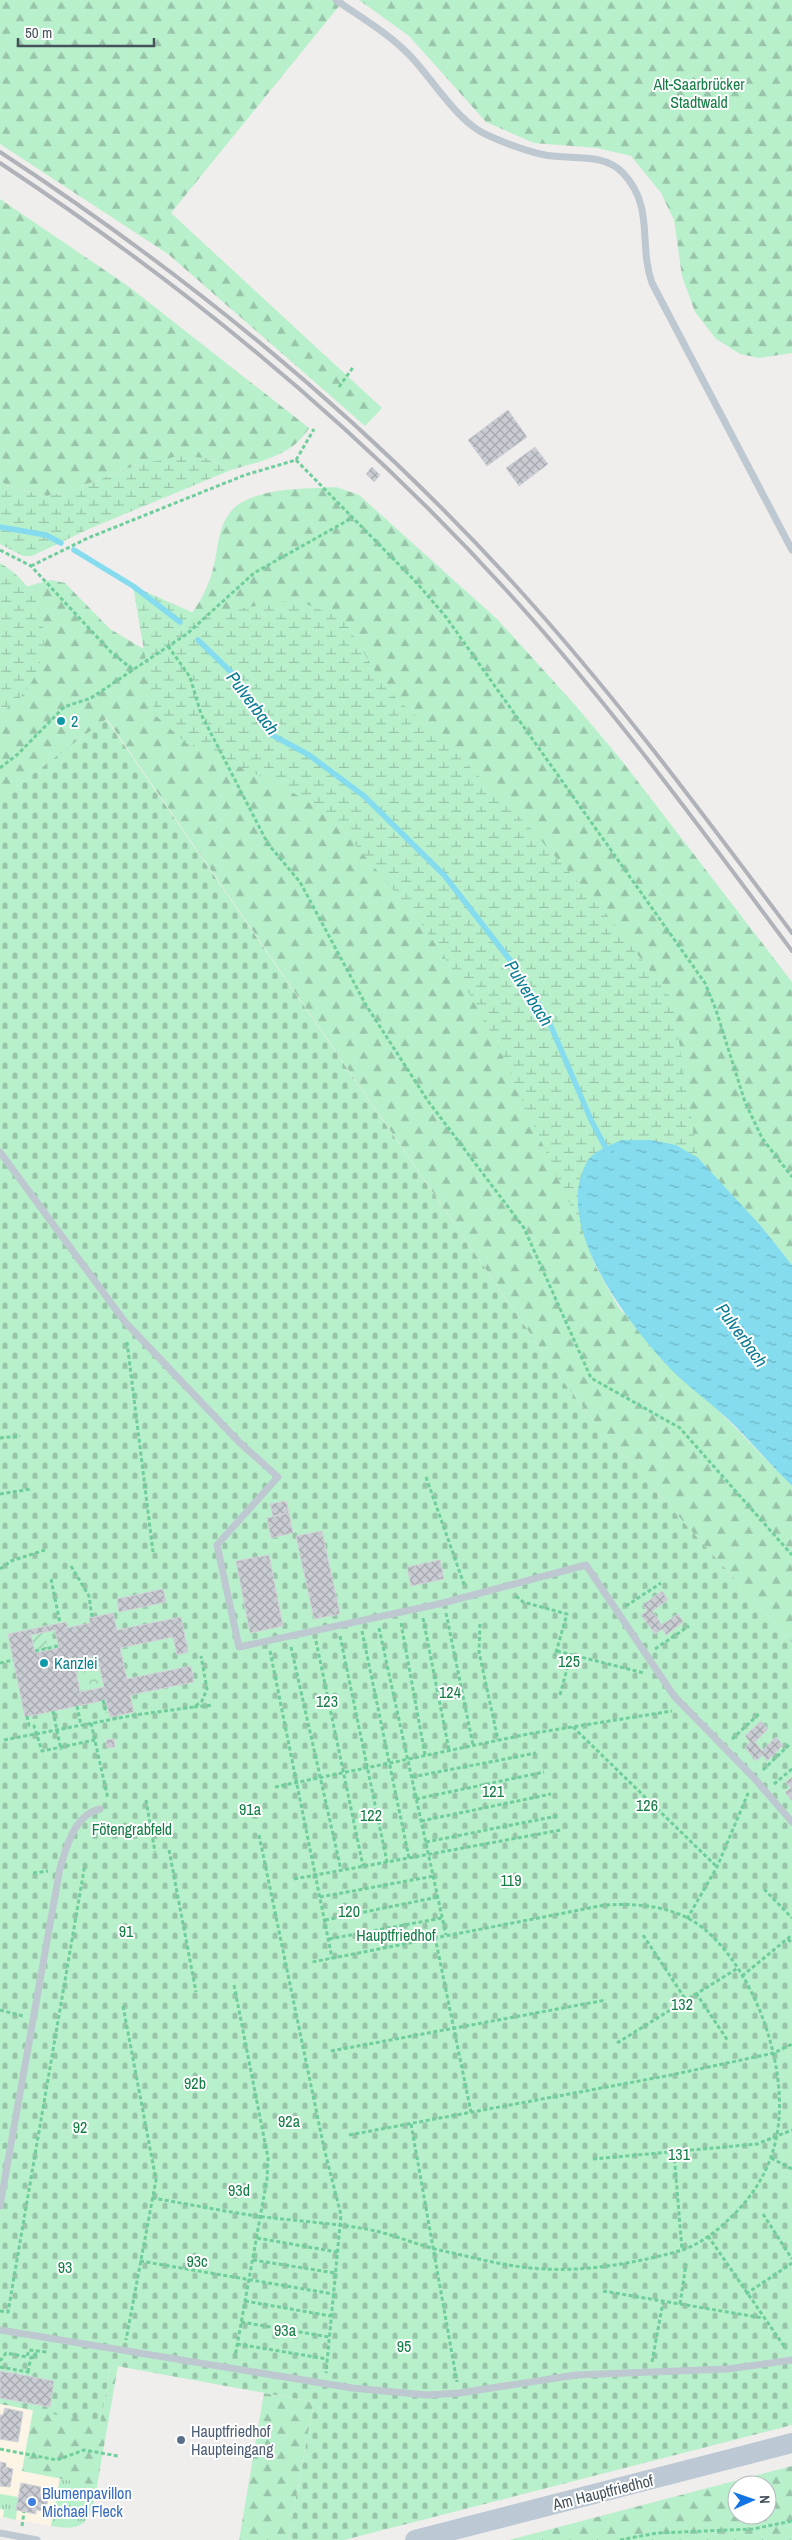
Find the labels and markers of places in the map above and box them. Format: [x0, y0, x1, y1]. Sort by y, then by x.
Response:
place label: 2 [71, 710, 78, 732]
marker: 2 [55, 715, 67, 727]
place label: Kanzlei [54, 1652, 98, 1674]
marker: Kanzlei [38, 1657, 50, 1669]
place label: Hauptfriedhof Haupteingang [191, 2420, 274, 2460]
marker: Hauptfriedhof Haupteingang [175, 2434, 187, 2446]
place label: Blumenpavillon Michael Fleck [42, 2482, 132, 2522]
marker: Blumenpavillon Michael Fleck [26, 2496, 38, 2508]

